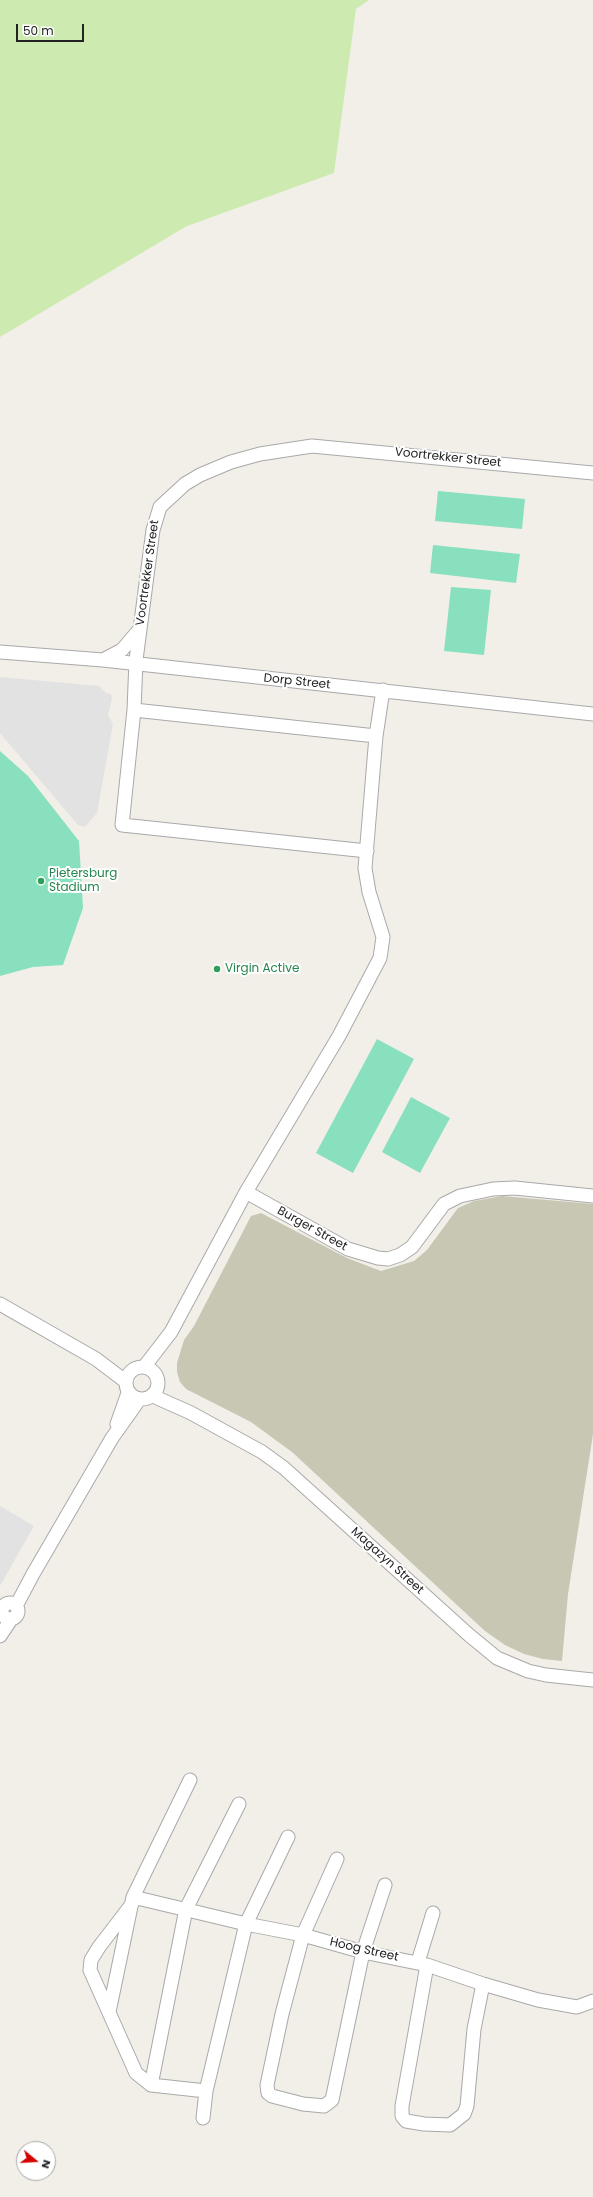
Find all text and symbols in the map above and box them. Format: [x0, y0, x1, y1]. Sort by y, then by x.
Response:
scale bar [18, 16, 86, 42]
text: 50 m [23, 22, 54, 39]
street label: Voortrekker Street [394, 445, 502, 471]
street label: Voortrekker Street [133, 519, 163, 627]
street label: Dorp Street [263, 671, 331, 693]
place label: Pietersburg Stadium [49, 867, 117, 895]
marker: Pietersburg Stadium [36, 876, 46, 886]
place label: Virgin Active [225, 962, 299, 976]
marker: Virgin Active [212, 964, 222, 974]
street label: Burger Street [274, 1204, 350, 1254]
street label: Magazyn Street [348, 1525, 426, 1597]
street label: Hoog Street [328, 1935, 400, 1965]
north arrow [16, 2141, 56, 2181]
text: N [38, 2158, 55, 2171]

